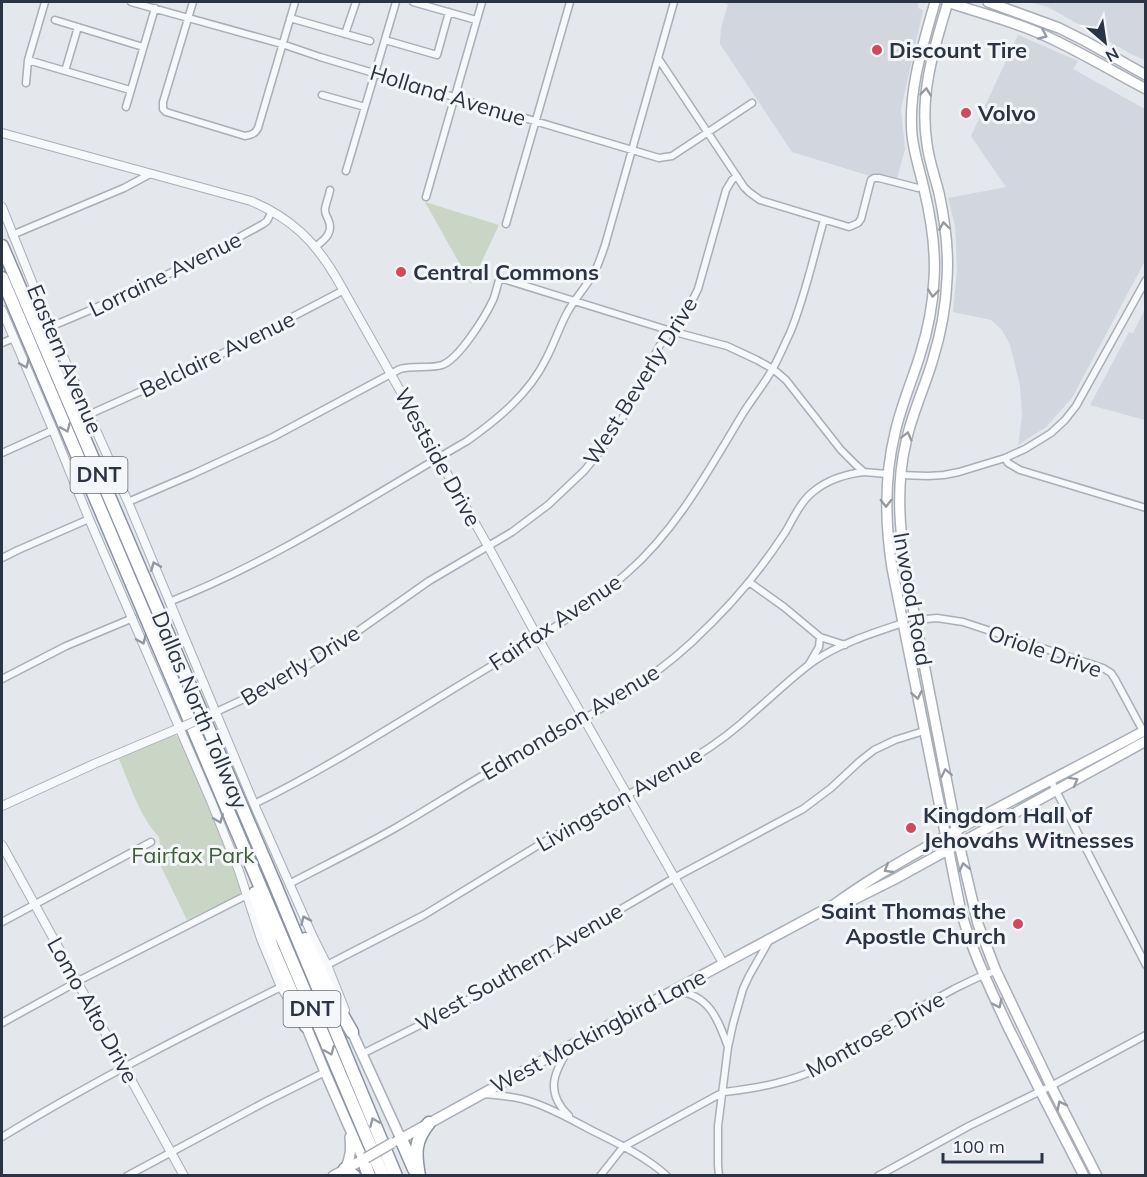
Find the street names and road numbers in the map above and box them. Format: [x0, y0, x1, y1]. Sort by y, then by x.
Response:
street label: Holland Avenue [367, 58, 529, 132]
street label: Lorraine Avenue [84, 225, 246, 323]
street label: Eastern Avenue [21, 280, 109, 438]
street label: West Beverly Drive [577, 292, 703, 470]
street label: Belclaire Avenue [135, 304, 299, 404]
street label: Westside Drive [388, 383, 488, 531]
road number: DNT [70, 457, 128, 493]
street label: Inwood Road [887, 530, 939, 668]
street label: Fairfax Avenue [483, 567, 627, 677]
street label: Dallas North Tollway [146, 607, 254, 813]
street label: Beverly Drive [235, 618, 365, 712]
street label: Oriole Drive [984, 618, 1106, 684]
street label: Edmondson Avenue [476, 658, 664, 786]
street label: Livingston Avenue [531, 740, 707, 858]
street label: West Southern Avenue [411, 896, 627, 1038]
street label: Lomo Alto Drive [41, 932, 145, 1088]
street label: West Mockingbird Lane [486, 962, 710, 1100]
street label: Montrose Drive [801, 984, 949, 1084]
road number: DNT [284, 991, 340, 1027]

